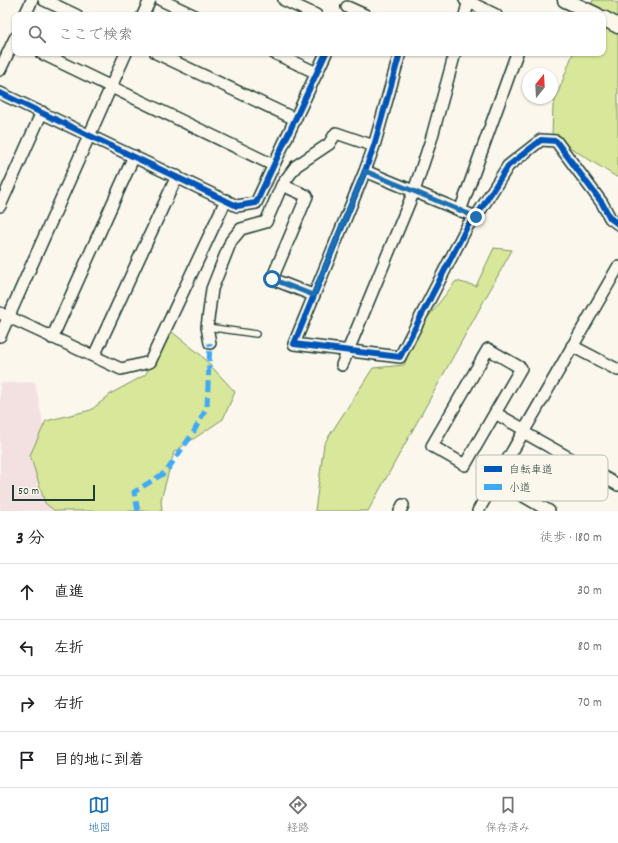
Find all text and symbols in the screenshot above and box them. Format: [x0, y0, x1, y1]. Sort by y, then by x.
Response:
search box [12, 12, 606, 56]
icon: search [26, 23, 48, 45]
text: ここで検索 [58, 25, 133, 47]
north arrow [522, 68, 558, 104]
route end [467, 208, 485, 226]
route start [263, 270, 281, 288]
legend [476, 455, 608, 501]
text: 自転車道 [509, 463, 553, 479]
text: 小道 [509, 481, 531, 497]
scale bar [12, 483, 95, 502]
text: 50 m [18, 484, 39, 500]
text: 3 分 [16, 528, 44, 552]
text: 徒歩 · 180 m [540, 529, 602, 548]
icon: ahead [16, 581, 38, 603]
text: 直進 [54, 582, 84, 604]
text: 30 m [577, 582, 602, 601]
icon: left [16, 637, 38, 659]
text: 左折 [54, 638, 84, 660]
text: 80 m [578, 638, 602, 657]
icon: right [16, 693, 38, 715]
text: 右折 [54, 694, 84, 716]
text: 70 m [578, 694, 602, 713]
icon: arrive [16, 749, 38, 771]
text: 目的地に到着 [54, 750, 144, 772]
tab: 地図 [88, 794, 110, 837]
tab: 経路 [287, 794, 309, 837]
tab: 保存済み [486, 794, 530, 837]

